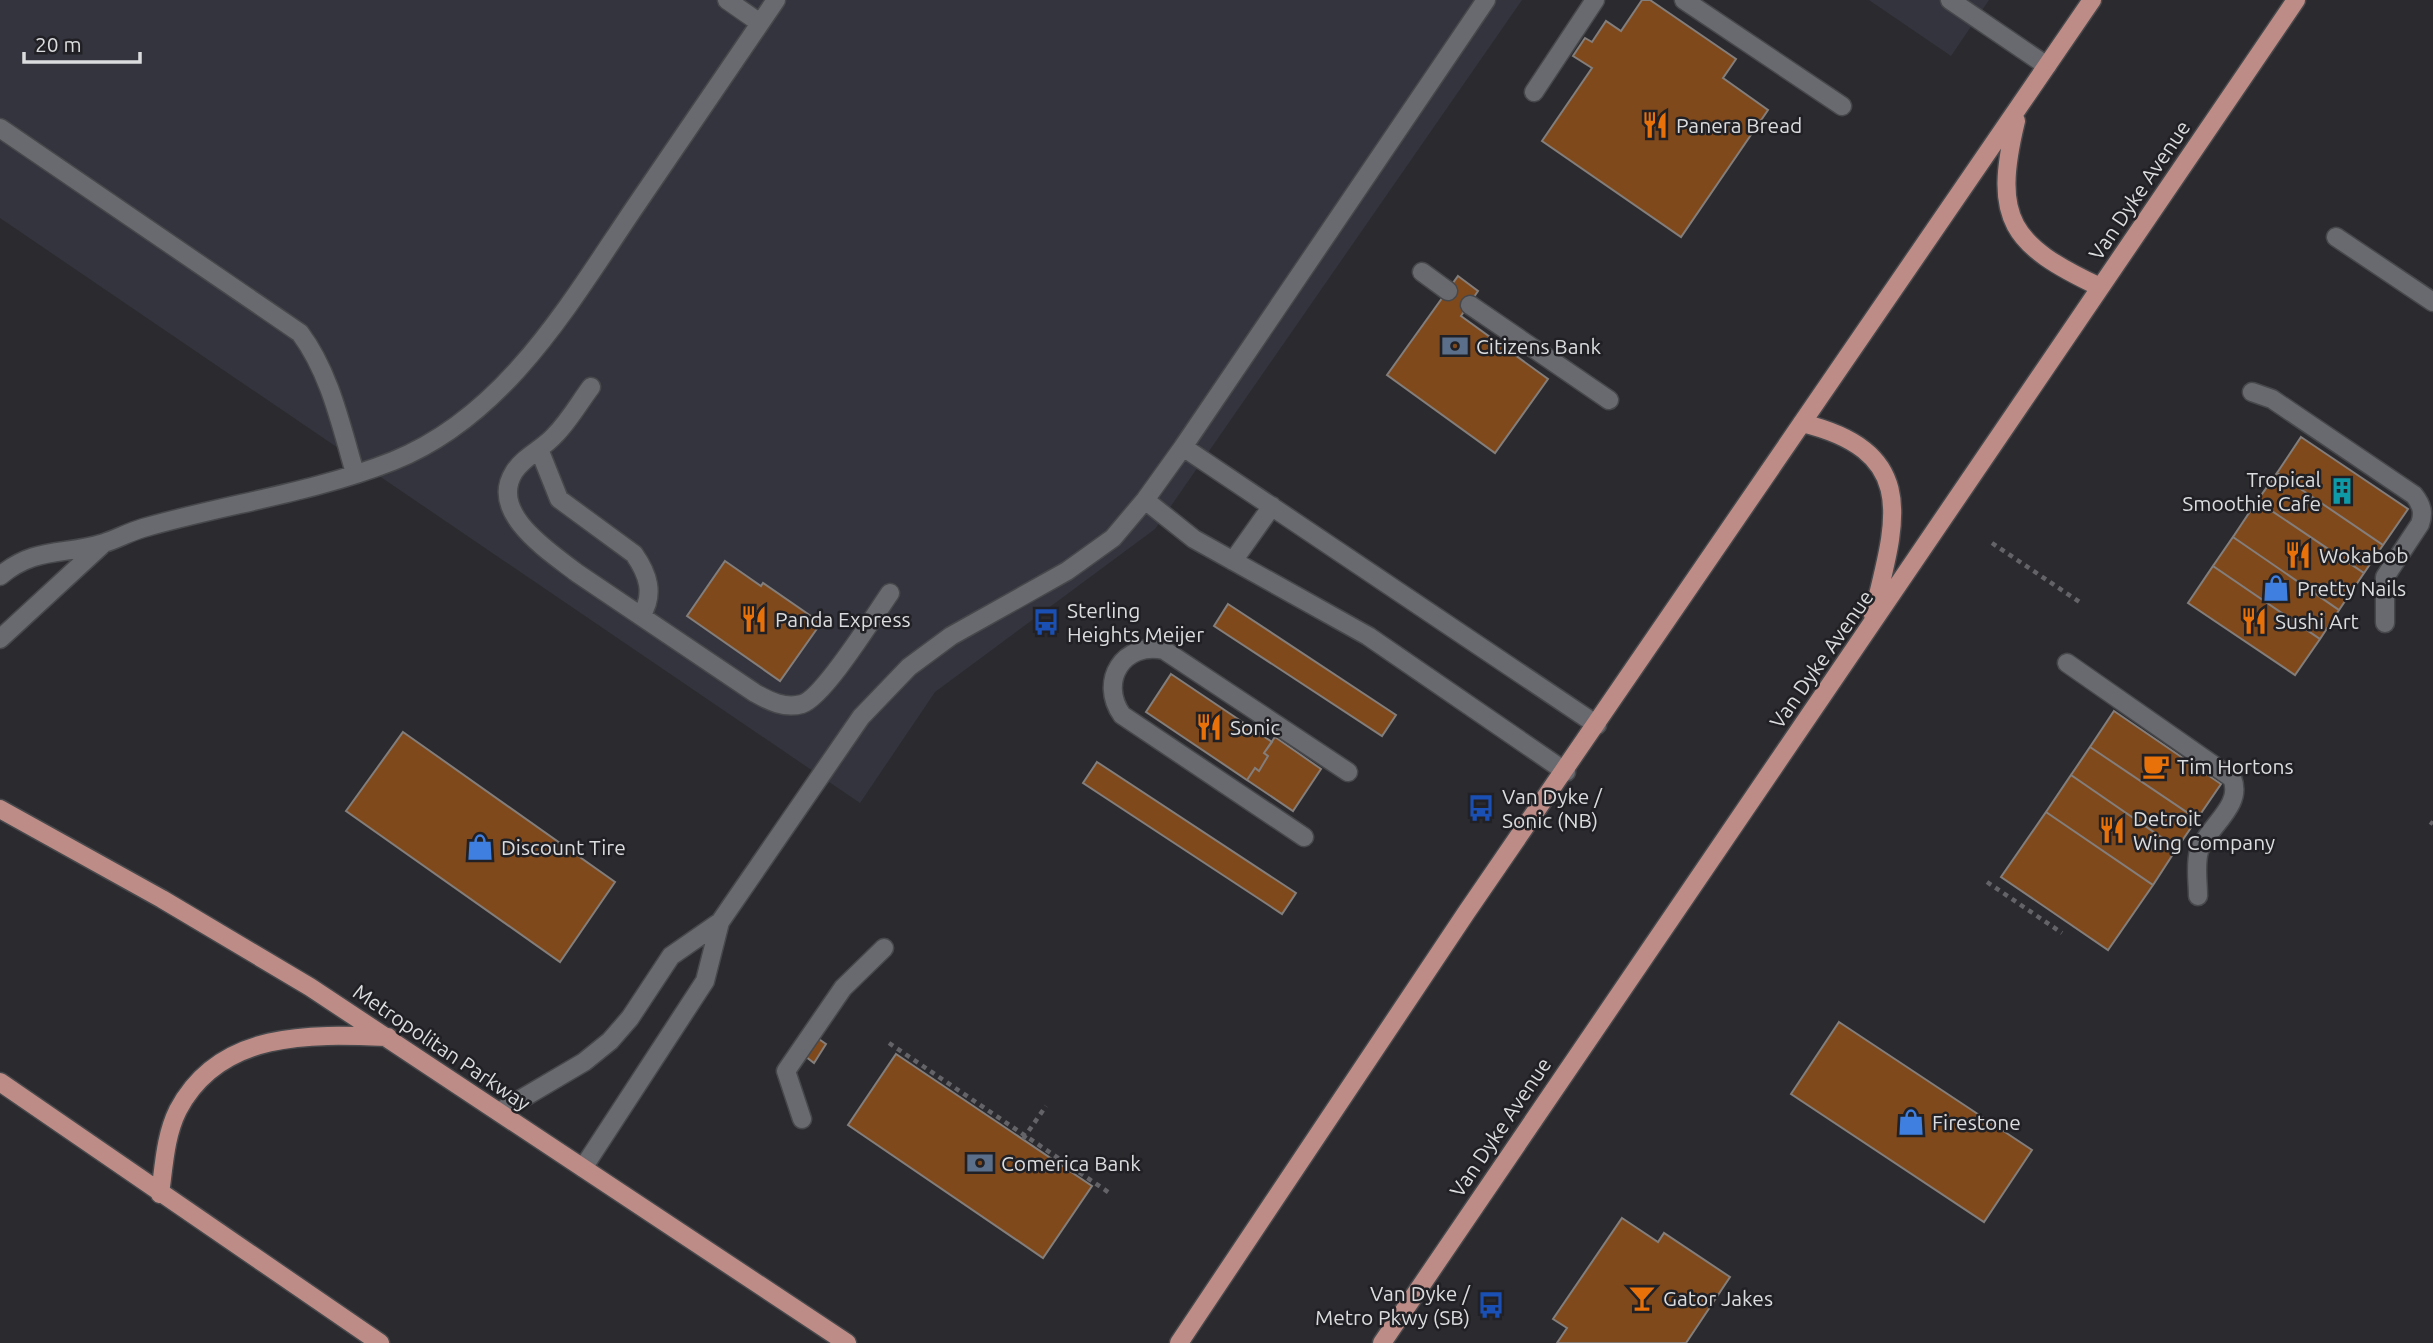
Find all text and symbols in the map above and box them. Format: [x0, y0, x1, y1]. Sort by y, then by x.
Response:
scale bar [24, 21, 140, 65]
text: 20 m [35, 32, 82, 56]
restaurant icon: Panera Bread [1640, 110, 1670, 140]
place label: Panera Bread [1676, 113, 1802, 137]
street label: Van Dyke Avenue [2083, 116, 2195, 264]
bank icon: Citizens Bank [1440, 331, 1470, 361]
place label: Citizens Bank [1476, 334, 1601, 358]
place label: Tropical Smoothie Cafe [2182, 467, 2321, 515]
building icon: Tropical Smoothie Cafe [2327, 476, 2357, 506]
restaurant icon: Wokabob [2283, 540, 2313, 570]
place label: Wokabob [2319, 543, 2409, 567]
shop icon: Pretty Nails [2261, 573, 2291, 603]
place label: Pretty Nails [2297, 576, 2406, 600]
street label: Van Dyke Avenue [1764, 585, 1878, 733]
place label: Sterling Heights Meijer [1067, 598, 1204, 646]
restaurant icon: Panda Express [739, 604, 769, 634]
restaurant icon: Sushi Art [2239, 606, 2269, 636]
place label: Panda Express [775, 607, 911, 631]
bus stop icon: Sterling Heights Meijer [1031, 607, 1061, 637]
place label: Sushi Art [2275, 609, 2359, 633]
restaurant icon: Sonic [1194, 712, 1224, 742]
place label: Sonic [1230, 715, 1280, 739]
cafe icon: Tim Hortons [2141, 751, 2171, 781]
place label: Tim Hortons [2177, 754, 2294, 778]
place label: Van Dyke / Sonic (NB) [1502, 784, 1603, 832]
bus stop icon: Van Dyke / Sonic (NB) [1466, 793, 1496, 823]
place label: Detroit Wing Company [2133, 806, 2275, 854]
restaurant icon: Detroit Wing Company [2097, 815, 2127, 845]
shop icon: Discount Tire [465, 832, 495, 862]
place label: Discount Tire [501, 835, 626, 859]
street label: Metropolitan Parkway [349, 979, 535, 1115]
street label: Van Dyke Avenue [1444, 1053, 1556, 1201]
shop icon: Firestone [1896, 1107, 1926, 1137]
place label: Firestone [1932, 1110, 2021, 1134]
bank icon: Comerica Bank [965, 1148, 995, 1178]
place label: Comerica Bank [1001, 1151, 1141, 1175]
place label: Van Dyke / Metro Pkwy (SB) [1315, 1281, 1471, 1329]
bar icon: Gator Jakes [1627, 1283, 1657, 1313]
place label: Gator Jakes [1663, 1286, 1773, 1310]
bus stop icon: Van Dyke / Metro Pkwy (SB) [1476, 1290, 1506, 1320]

